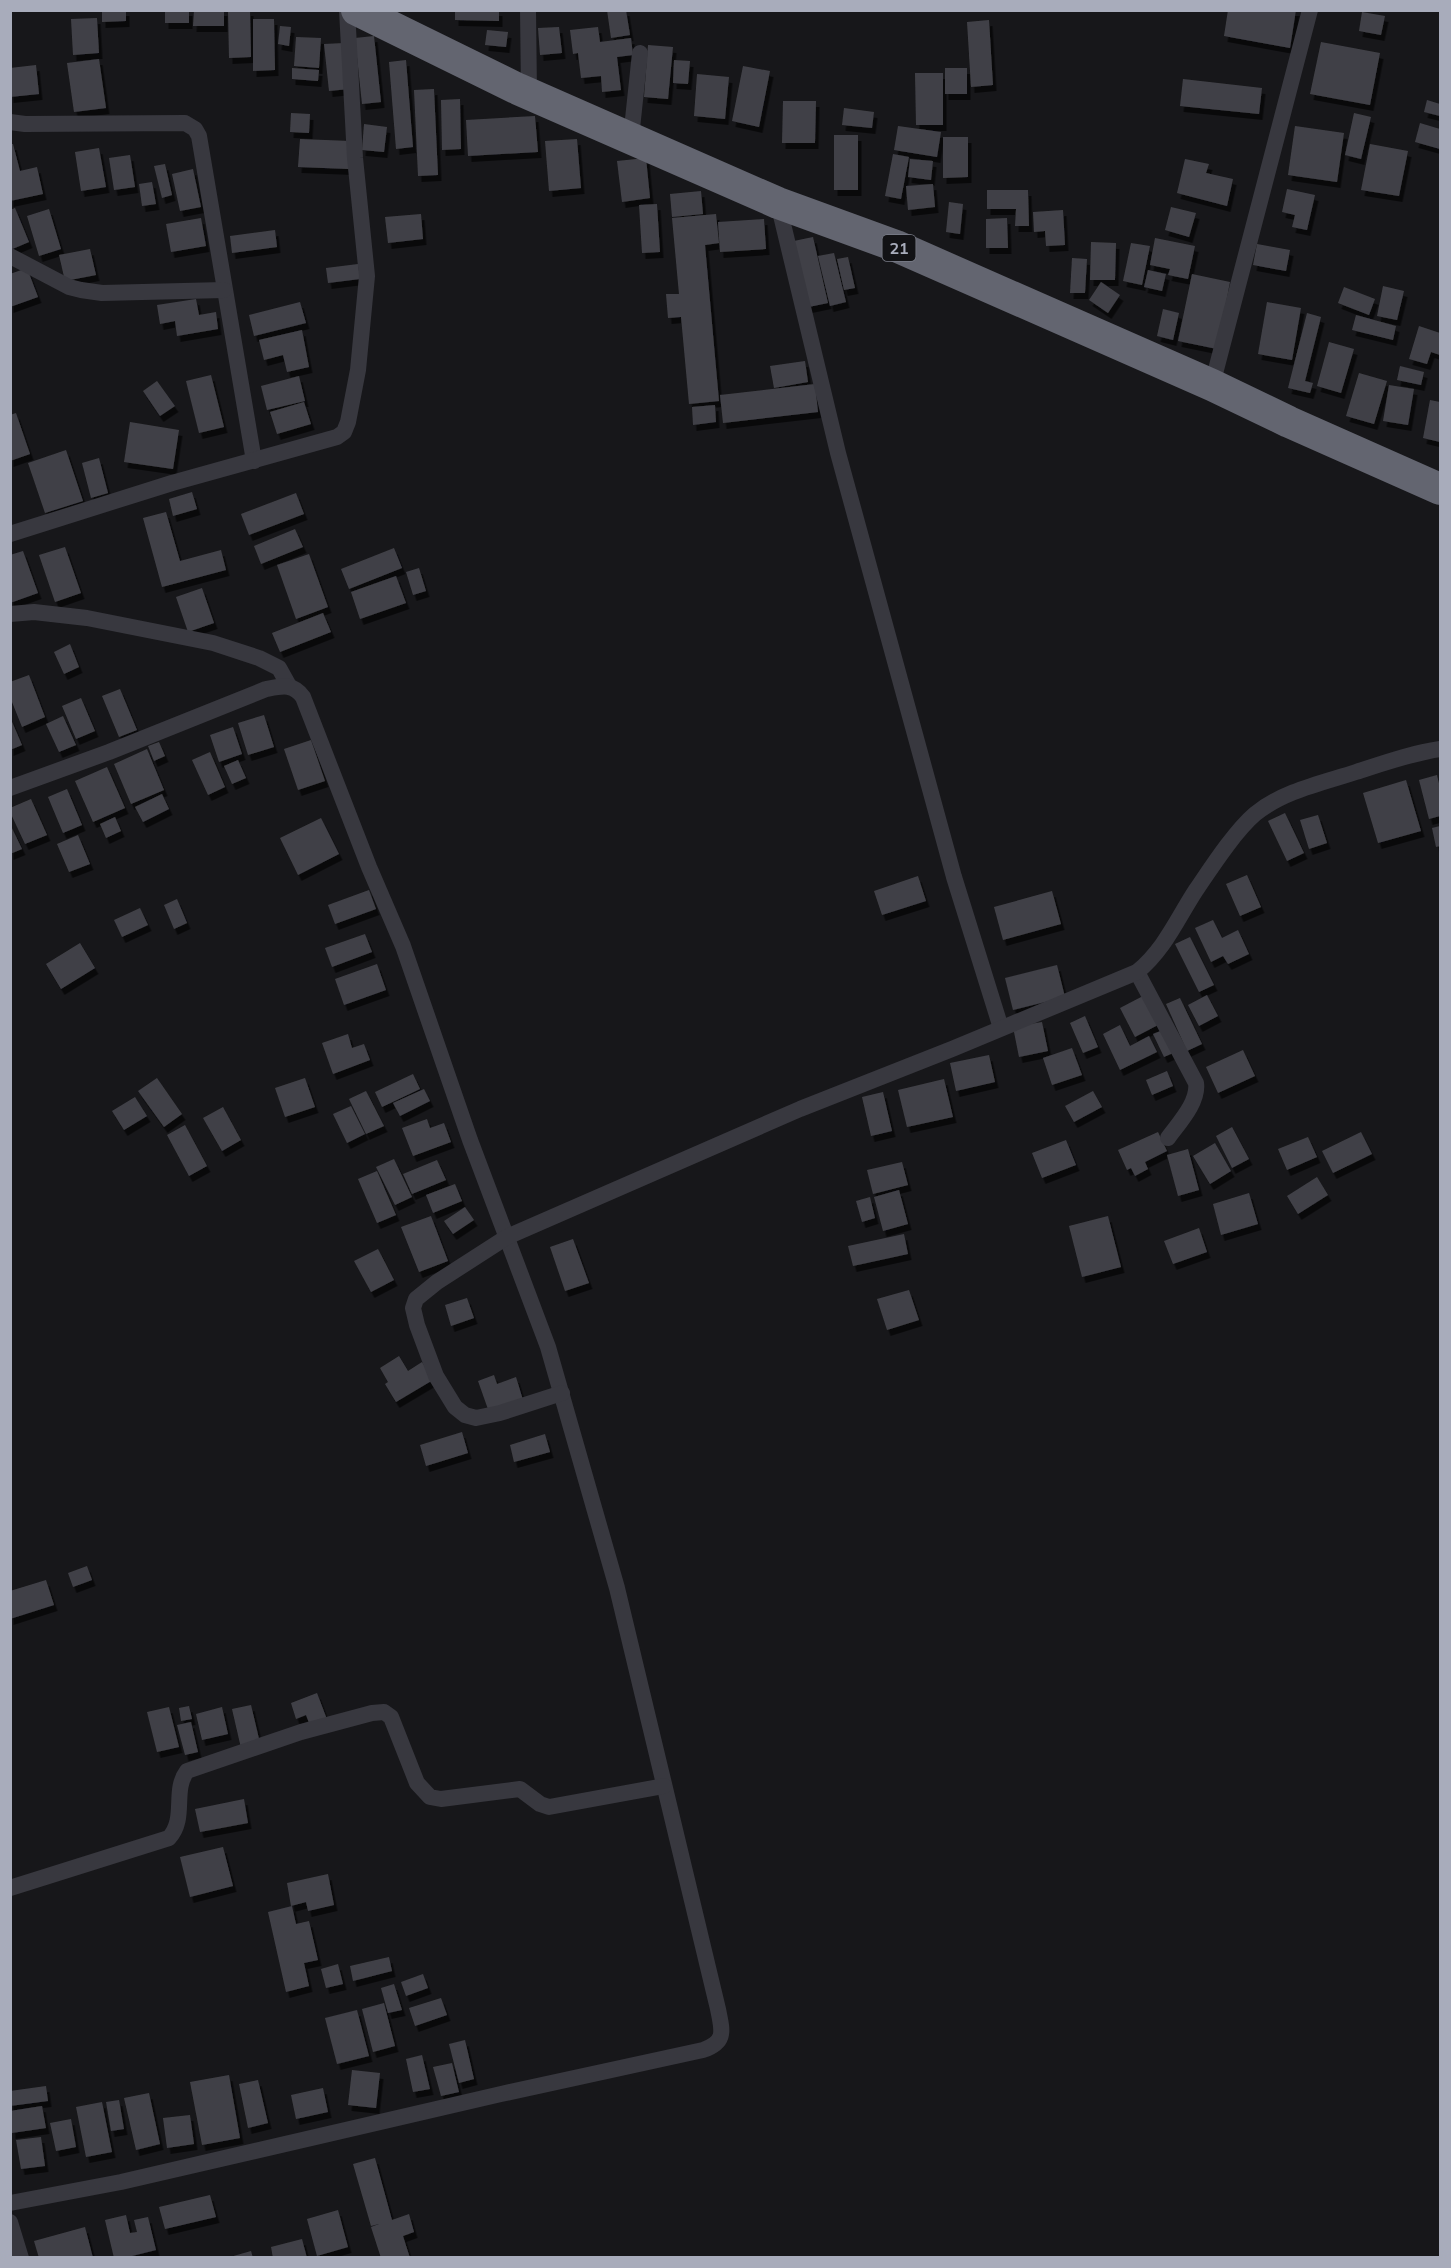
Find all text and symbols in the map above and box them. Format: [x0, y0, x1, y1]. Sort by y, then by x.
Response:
road number: 21 [882, 235, 916, 261]

